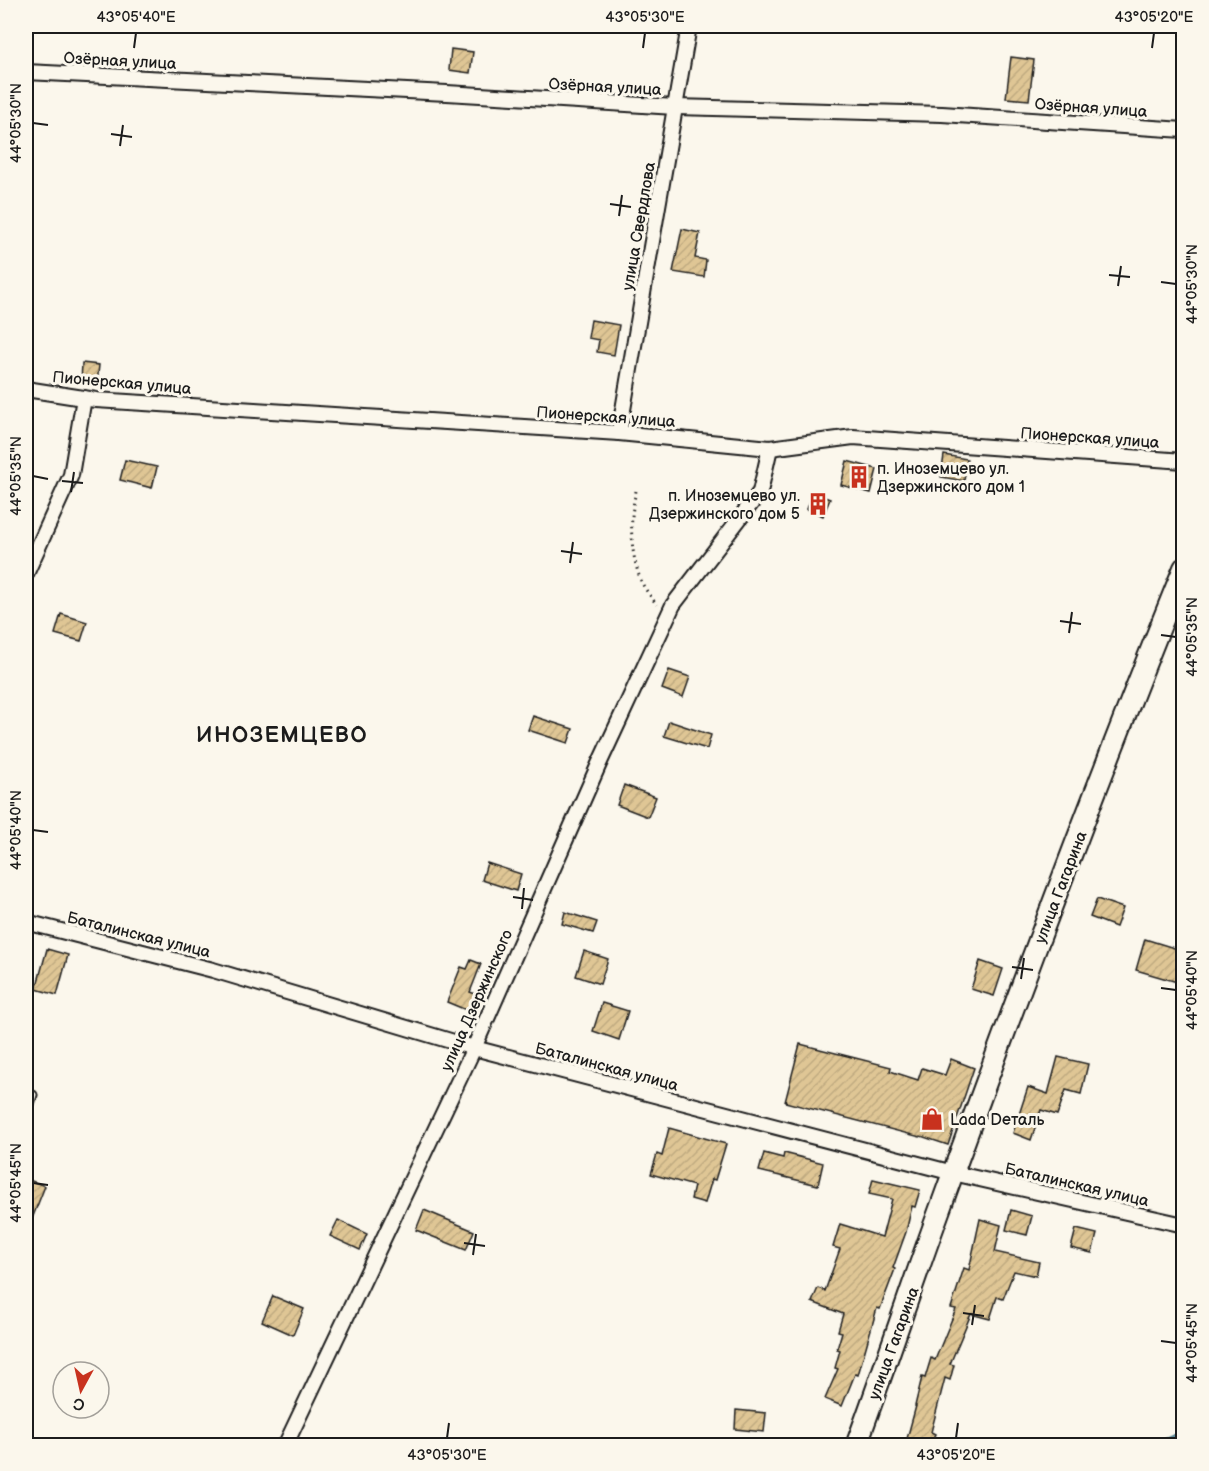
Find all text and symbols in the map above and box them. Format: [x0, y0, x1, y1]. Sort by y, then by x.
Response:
text: 43°05'40"E [96, 8, 176, 27]
text: 43°05'30"E [605, 8, 685, 27]
text: 43°05'20"E [1115, 8, 1194, 27]
street label: Озёрная улица [63, 49, 177, 74]
street label: Озёрная улица [548, 75, 662, 100]
text: 44°05'30"N [7, 83, 26, 163]
street label: Озёрная улица [1034, 95, 1148, 122]
street label: улица Свердлова [619, 160, 660, 292]
text: 44°05'30"N [1183, 244, 1202, 324]
street label: Пионерская улица [52, 368, 193, 399]
street label: Пионерская улица [536, 403, 677, 432]
street label: Пионерская улица [1020, 424, 1161, 453]
text: 44°05'35"N [7, 436, 26, 516]
place label: п. Иноземцево ул. Дзержинского дом 1 [877, 460, 1025, 497]
building icon: п. Иноземцево ул. Дзержинского дом 1 [846, 464, 872, 490]
place label: п. Иноземцево ул. Дзержинского дом 5 [649, 487, 800, 524]
building icon: п. Иноземцево ул. Дзержинского дом 5 [805, 491, 831, 517]
text: 44°05'35"N [1183, 597, 1202, 677]
district label: ИНОЗЕМЦЕВО [196, 722, 368, 749]
text: 44°05'40"N [7, 790, 26, 870]
street label: улица Гагарина [1031, 828, 1092, 946]
street label: Баталинская улица [65, 908, 213, 963]
street label: улица Дзержинского [438, 927, 517, 1074]
text: 44°05'40"N [1183, 950, 1202, 1030]
street label: Баталинская улица [533, 1039, 681, 1096]
shop icon: Lada Dеталь [919, 1106, 945, 1132]
place label: Lada Dеталь [950, 1111, 1045, 1130]
text: 44°05'45"N [7, 1143, 26, 1223]
street label: Баталинская улица [1003, 1160, 1151, 1211]
street label: улица Гагарина [865, 1284, 924, 1403]
text: 44°05'45"N [1183, 1303, 1202, 1383]
north arrow [51, 1360, 111, 1420]
text: С [72, 1393, 86, 1414]
text: 43°05'30"E [407, 1446, 487, 1465]
text: 43°05'20"E [917, 1446, 996, 1465]

